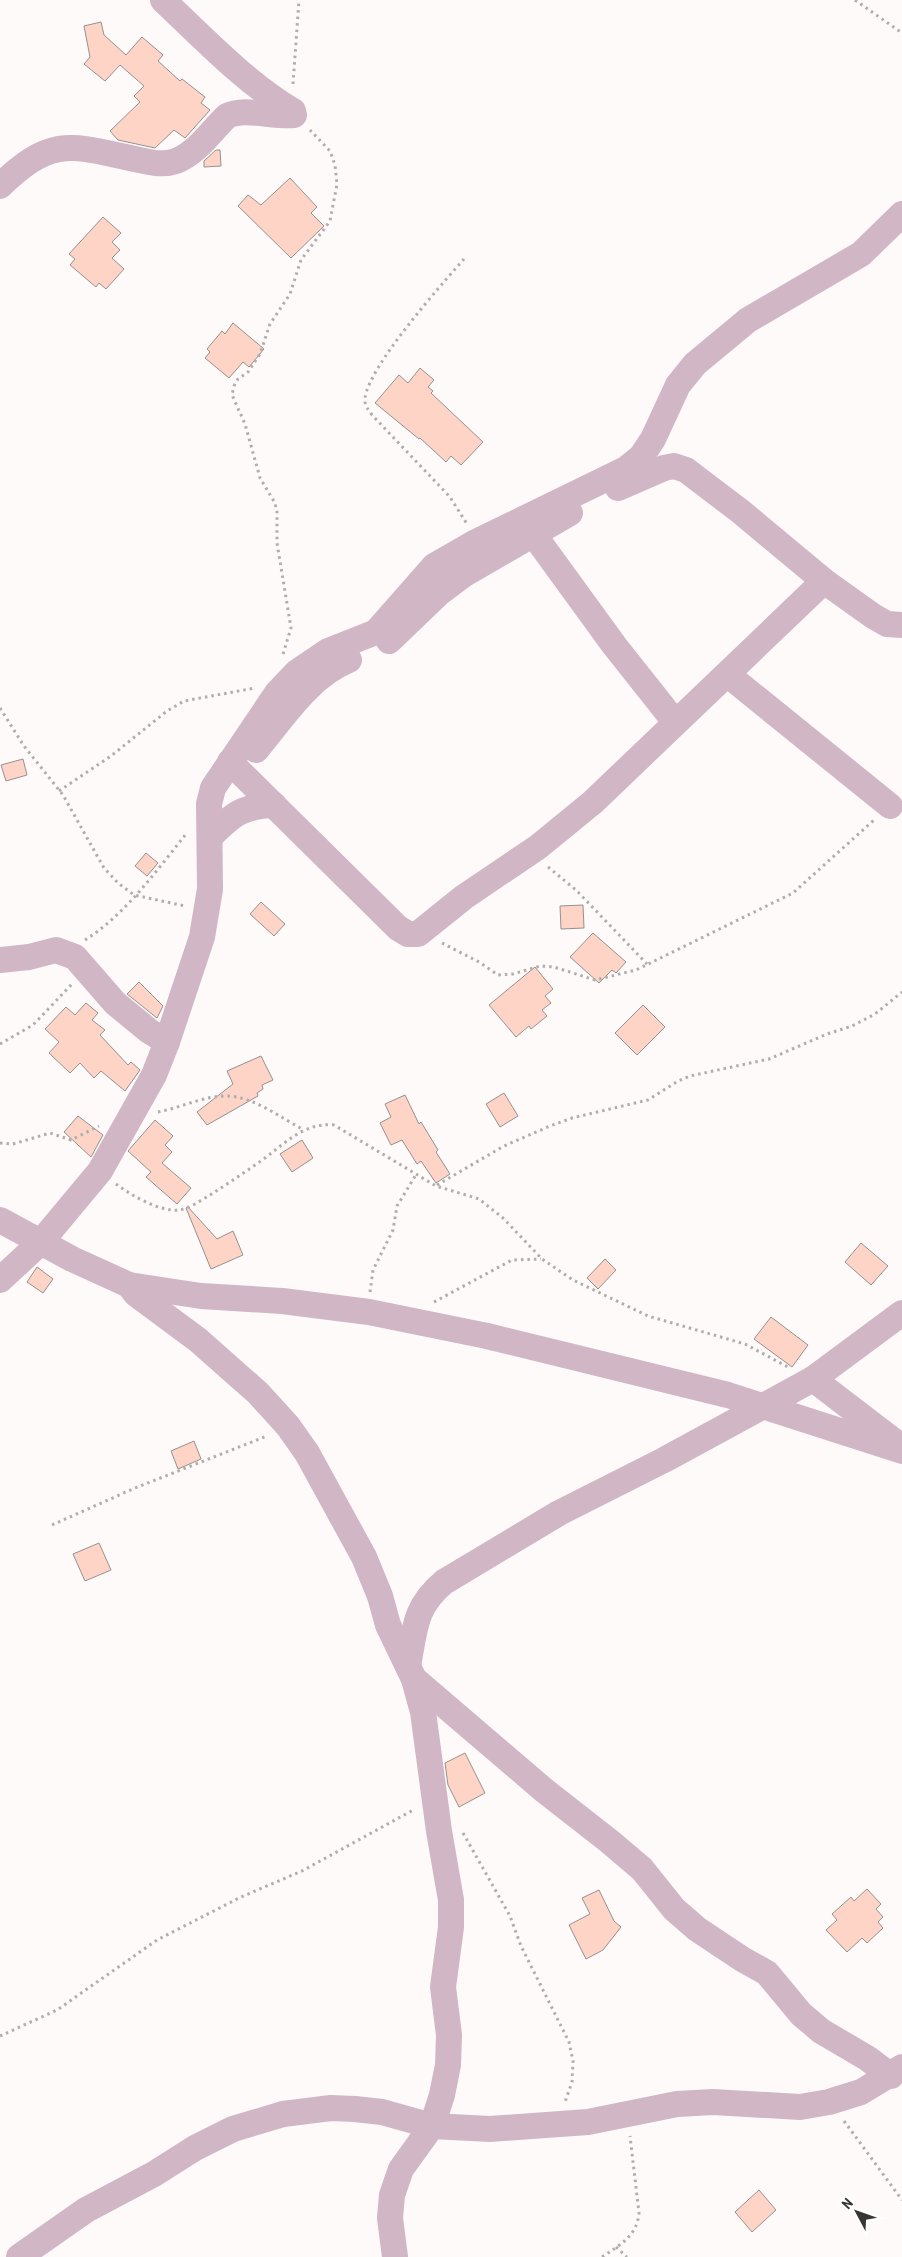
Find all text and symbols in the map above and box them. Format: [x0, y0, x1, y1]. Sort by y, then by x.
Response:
north arrow [832, 2187, 882, 2237]
text: N [838, 2195, 856, 2212]

